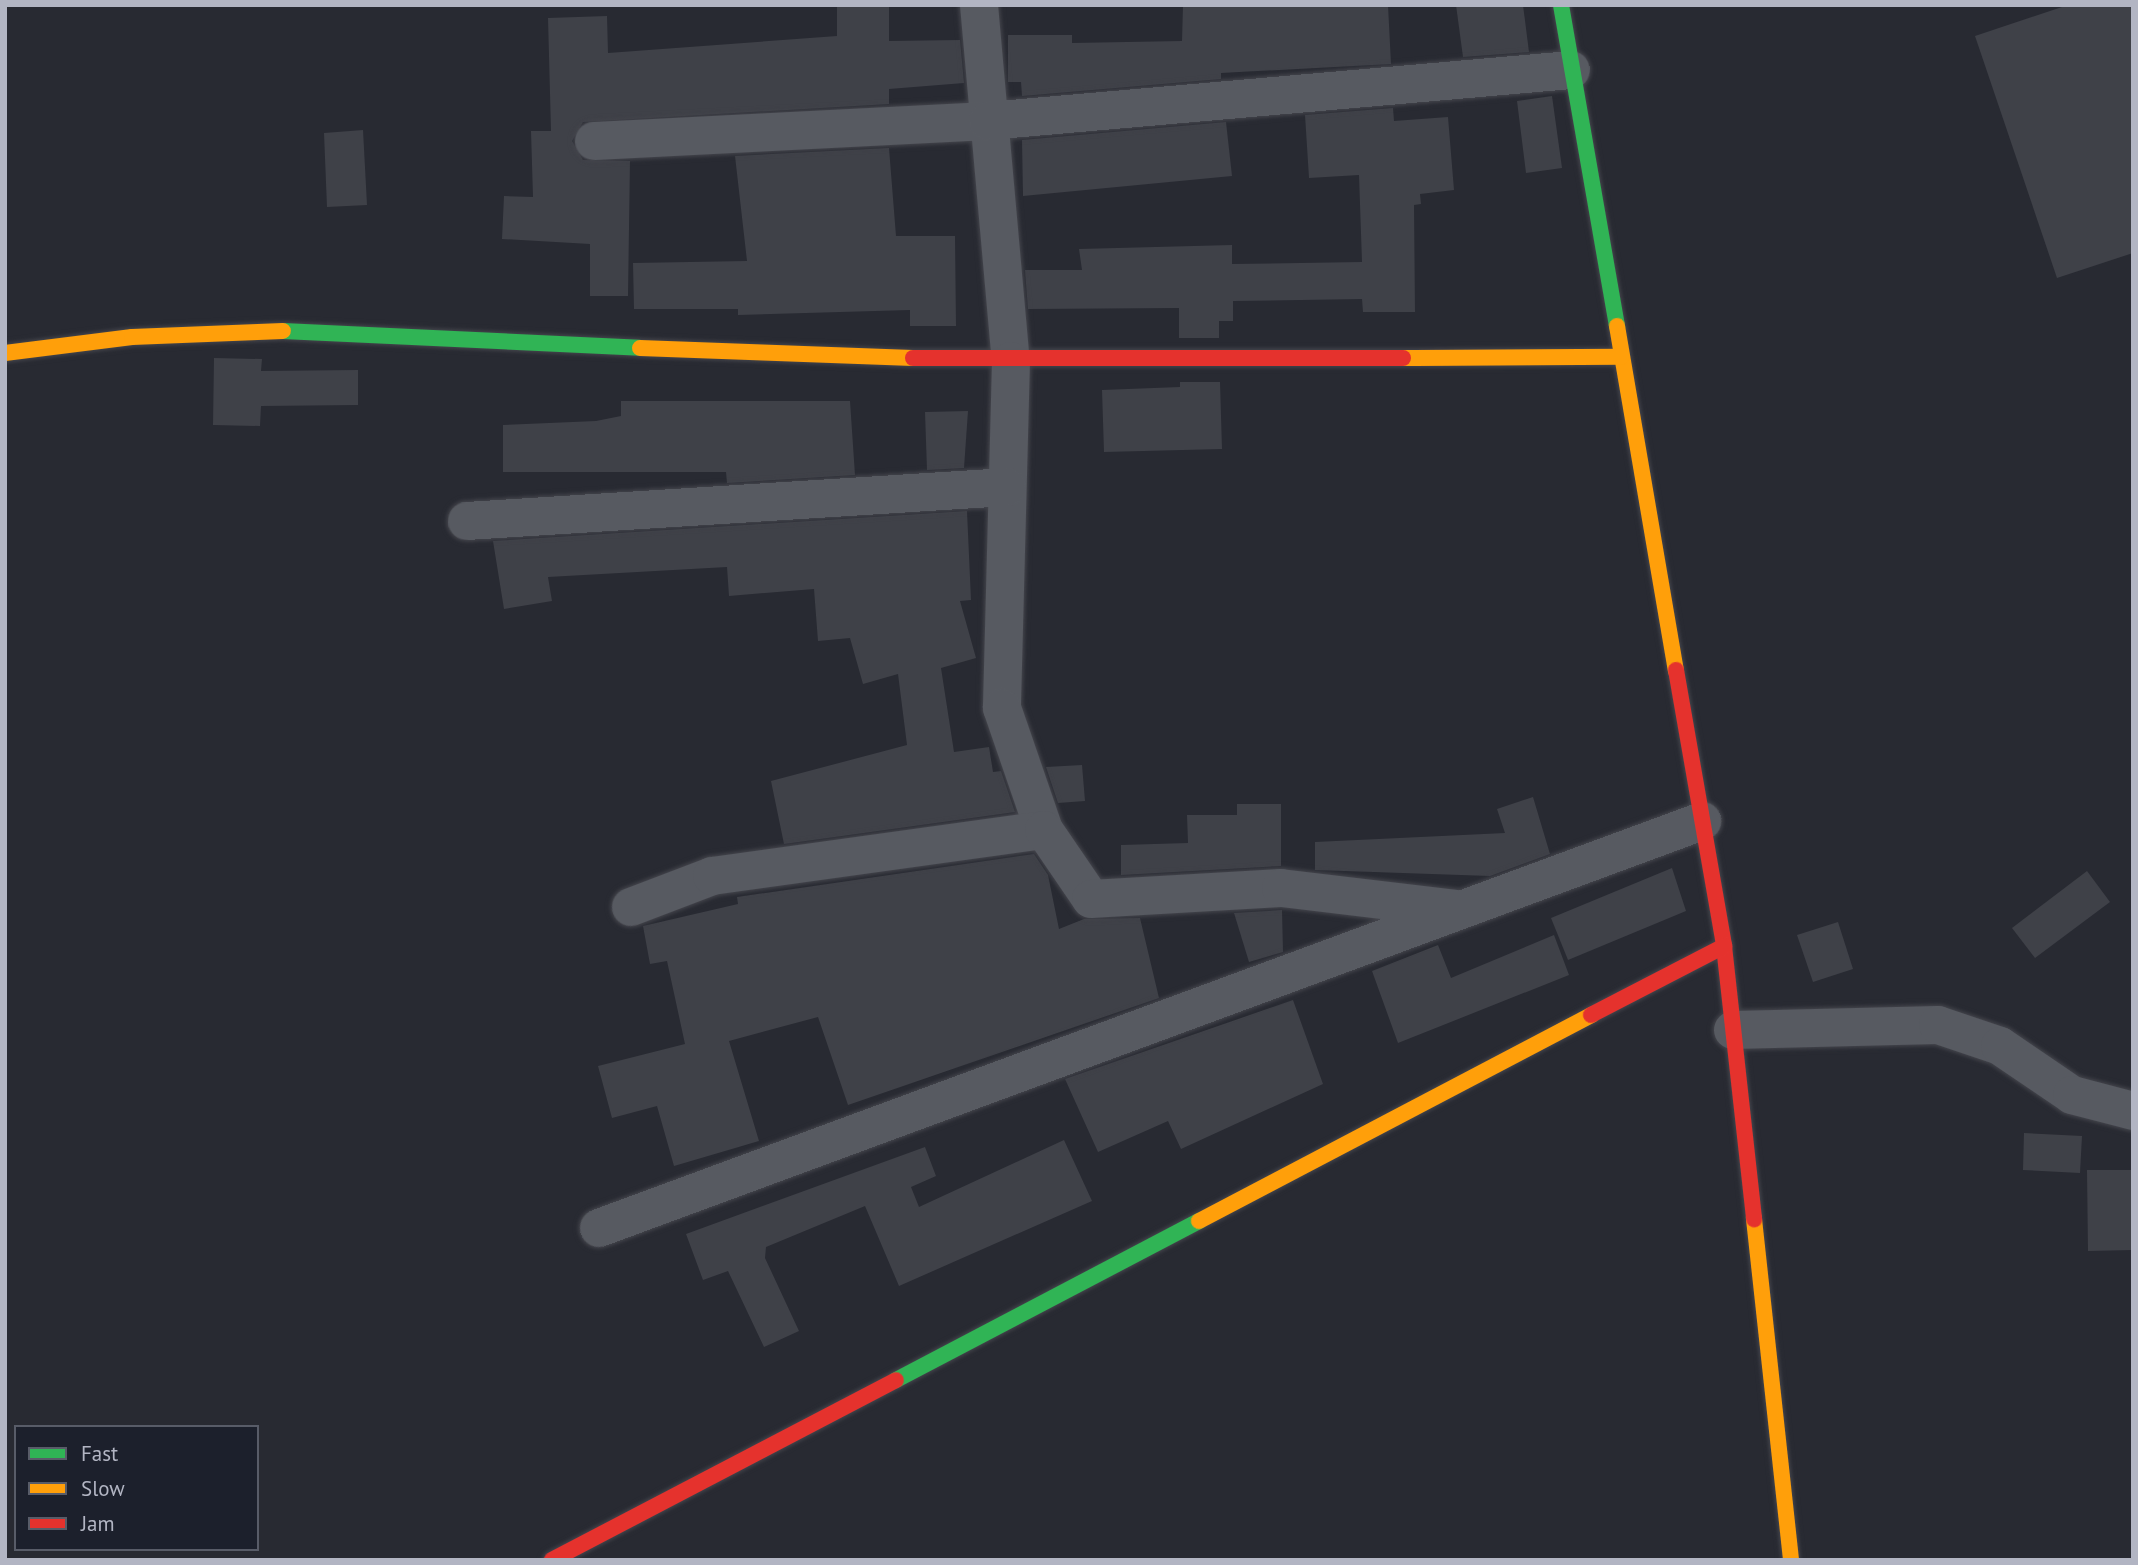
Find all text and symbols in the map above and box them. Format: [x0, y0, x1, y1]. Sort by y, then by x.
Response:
legend [14, 1425, 259, 1551]
text: Fast [81, 1440, 118, 1467]
text: Slow [81, 1475, 125, 1502]
text: Jam [81, 1510, 115, 1537]

